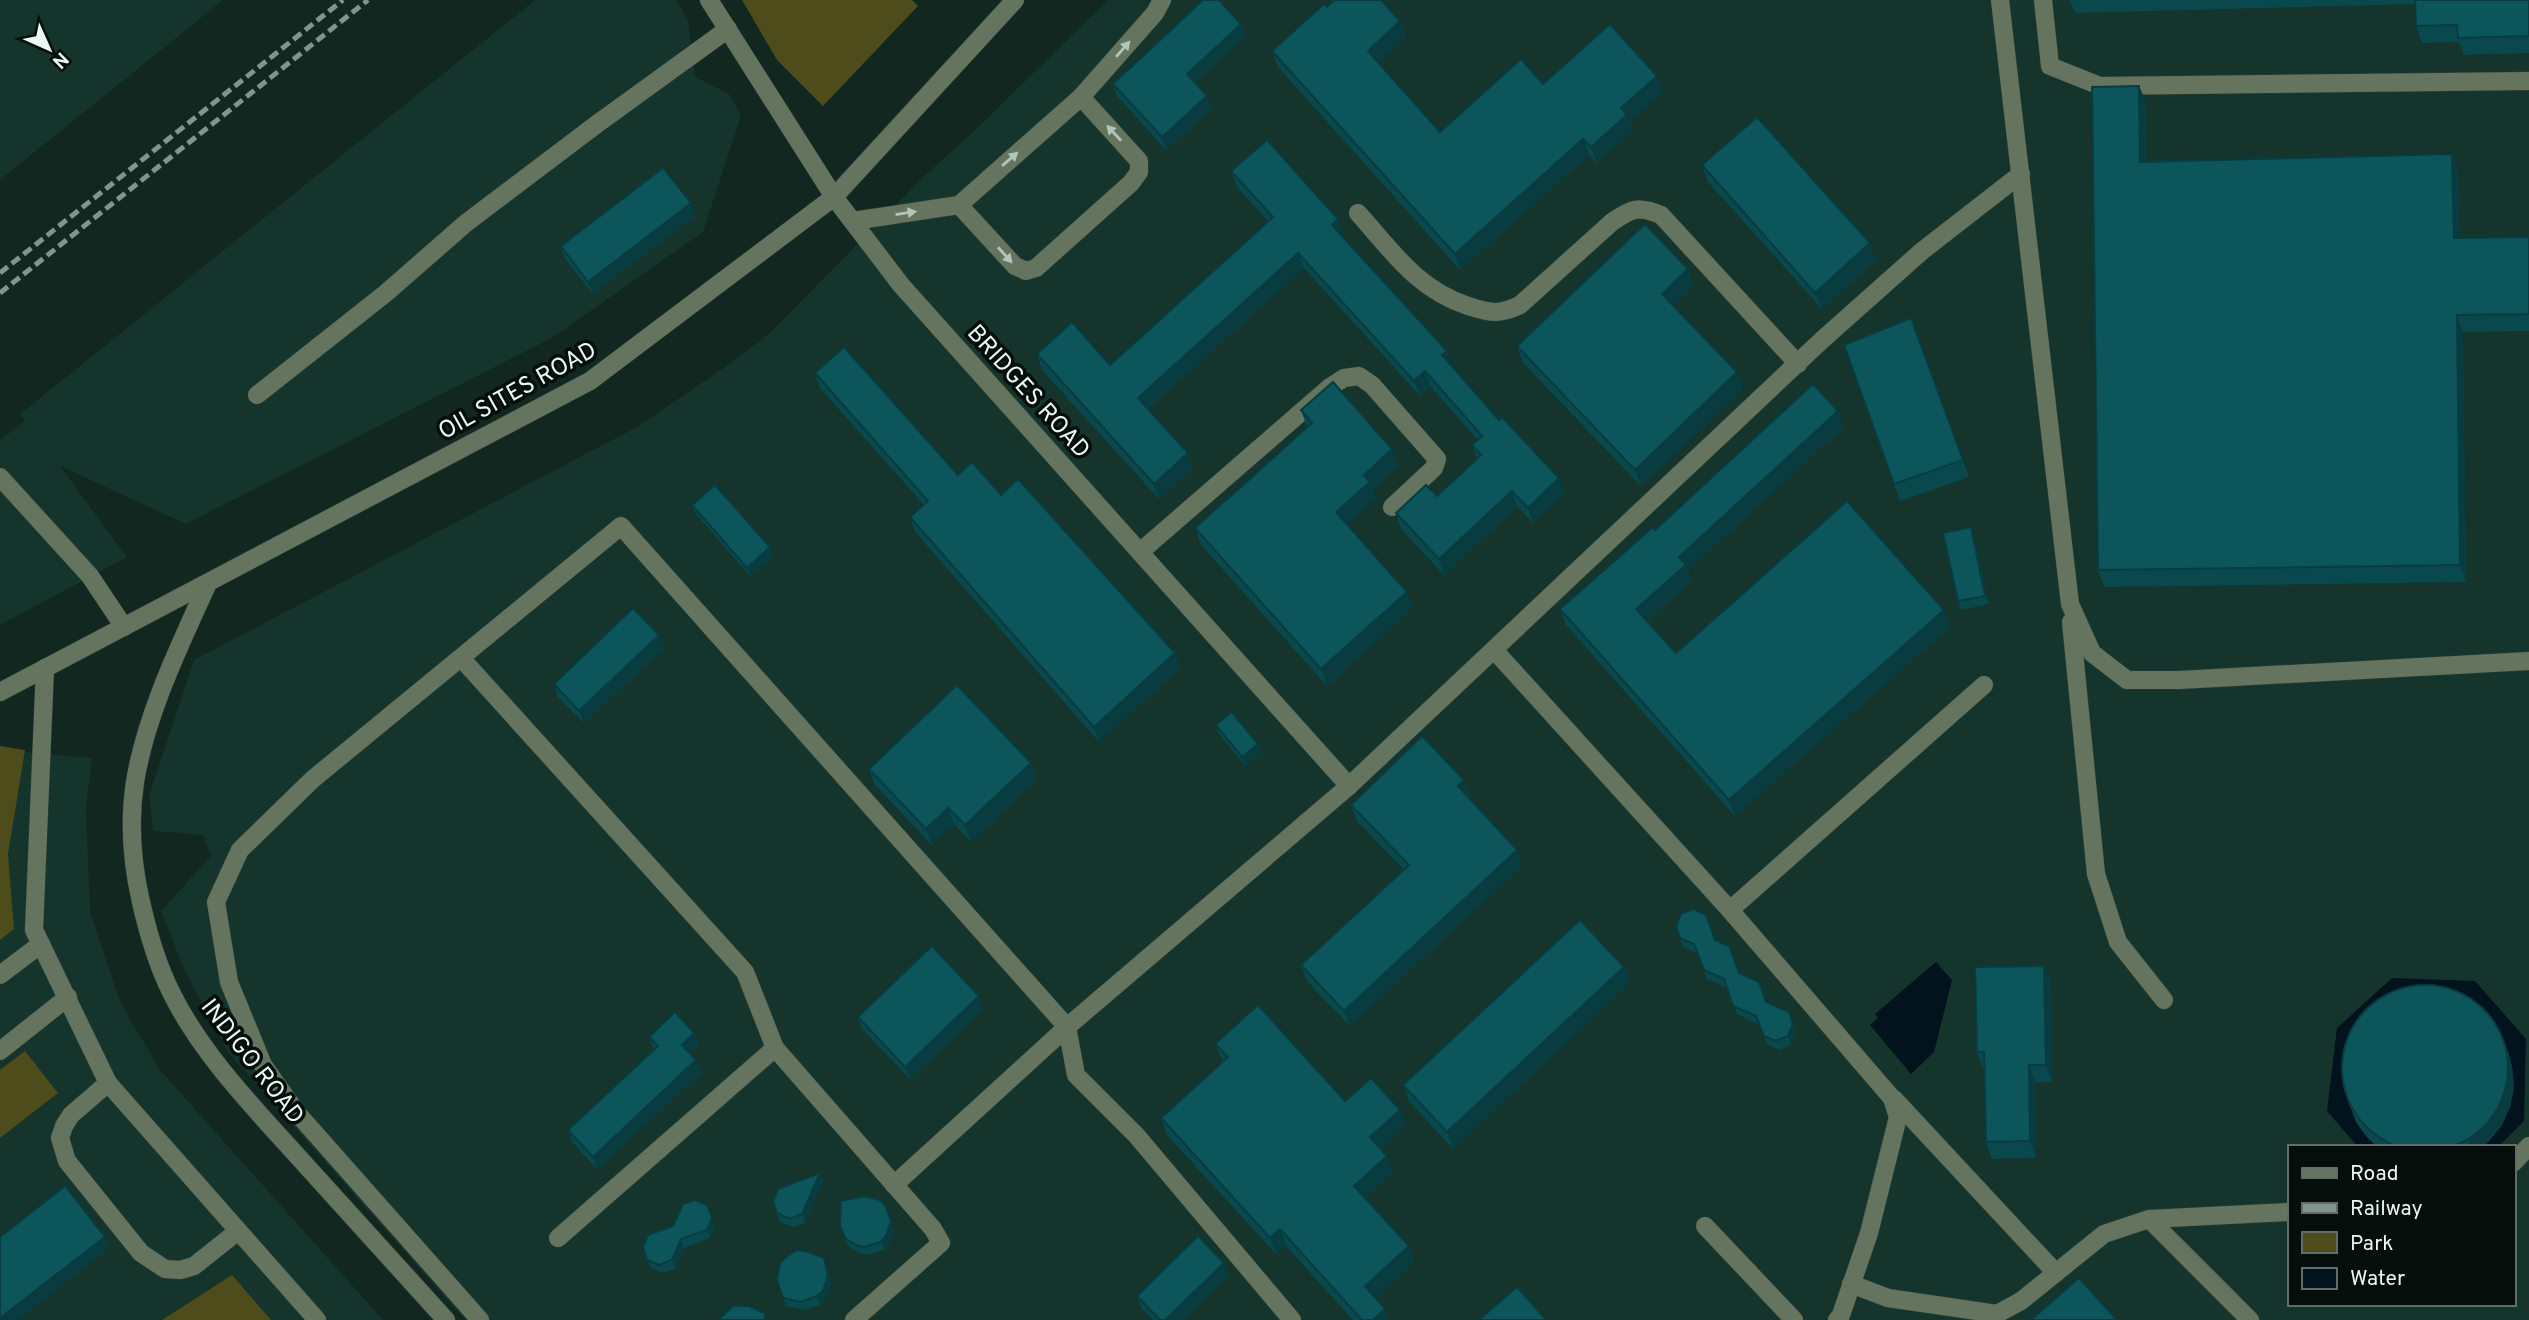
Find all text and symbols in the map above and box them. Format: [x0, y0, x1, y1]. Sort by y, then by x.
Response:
north arrow [14, 14, 84, 84]
one-way arrow [1115, 41, 1130, 58]
text: N [46, 46, 73, 73]
one-way arrow [1106, 124, 1122, 142]
one-way arrow [1002, 152, 1019, 168]
one-way arrow [895, 207, 917, 218]
one-way arrow [997, 246, 1013, 264]
street label: BRIDGES ROAD [960, 319, 1096, 466]
street label: OIL SITES ROAD [434, 336, 602, 448]
street label: INDIGO ROAD [193, 994, 310, 1131]
legend [2288, 1145, 2515, 1306]
text: Road [2350, 1161, 2399, 1188]
text: Railway [2350, 1196, 2423, 1223]
text: Park [2350, 1231, 2393, 1258]
text: Water [2350, 1266, 2405, 1293]

